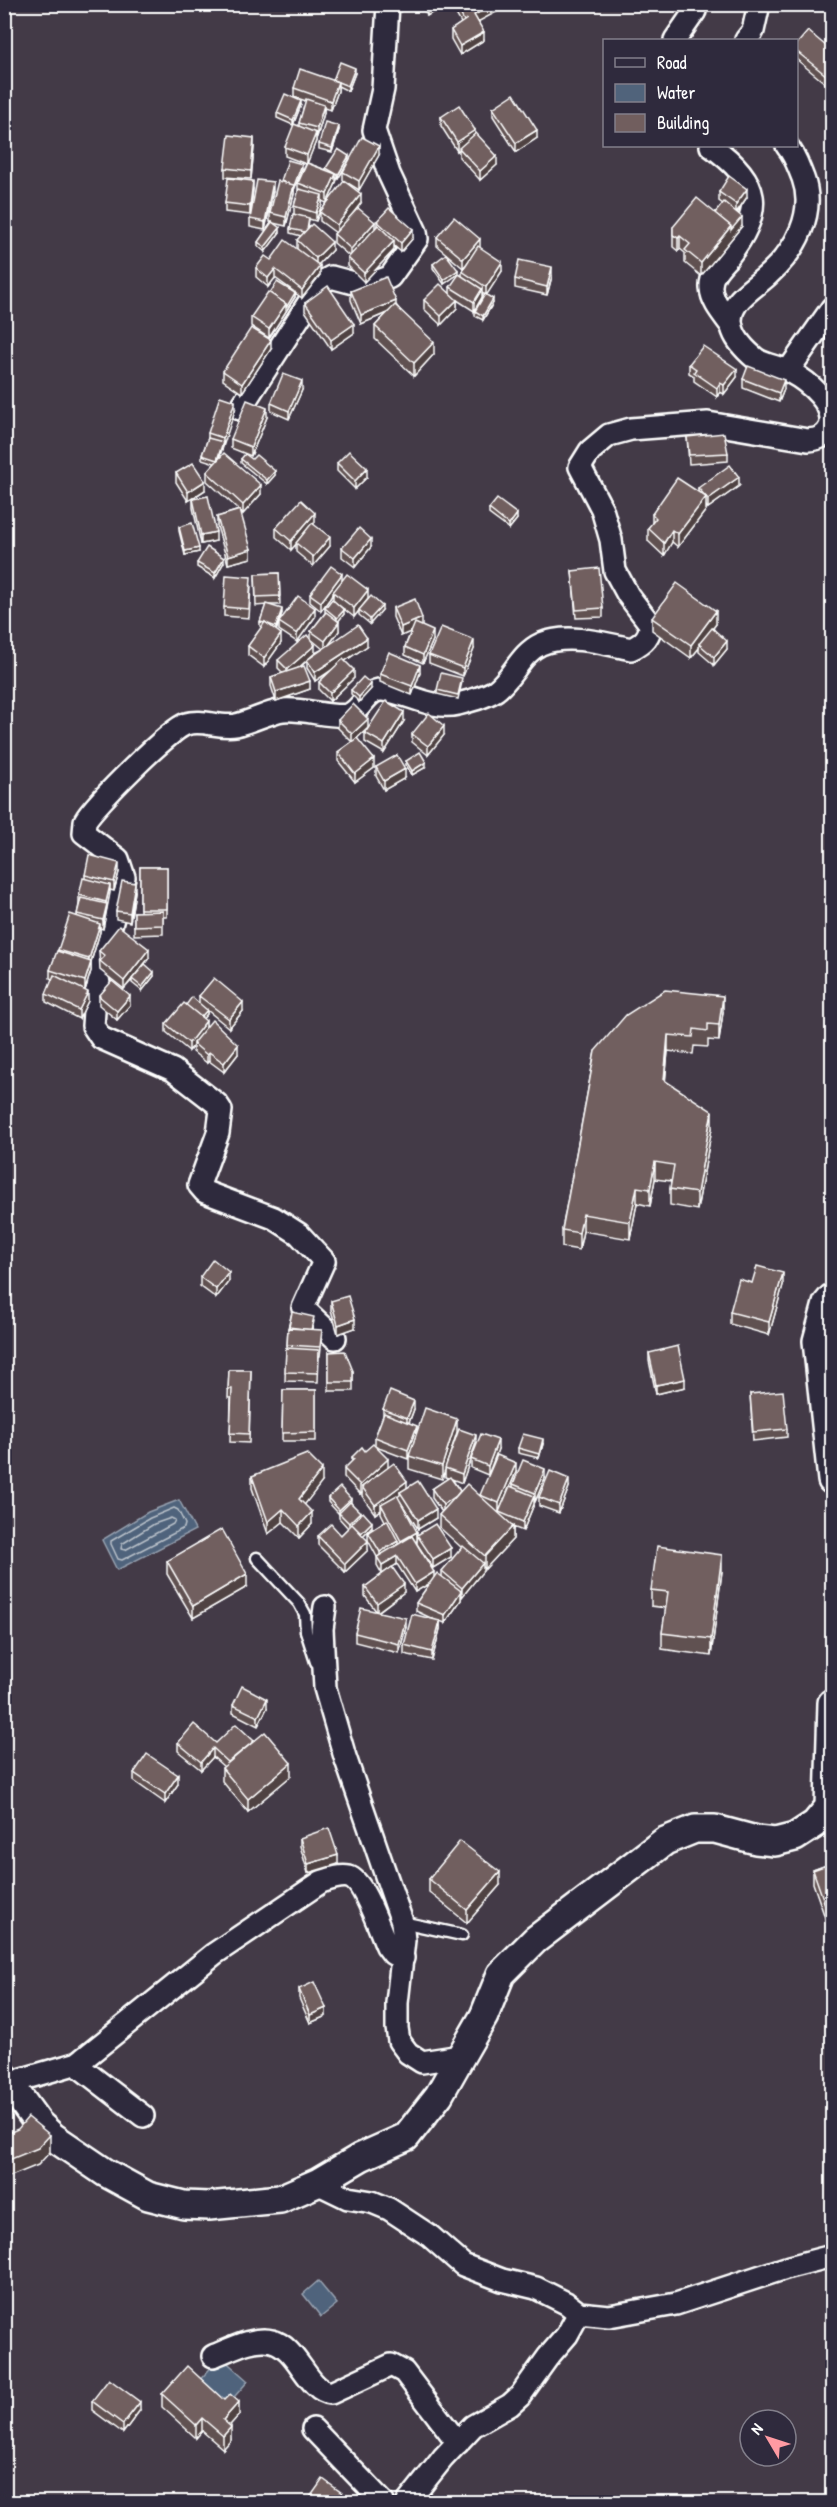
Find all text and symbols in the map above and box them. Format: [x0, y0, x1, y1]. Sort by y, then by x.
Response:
legend [603, 39, 798, 147]
text: Road [657, 50, 687, 75]
text: Water [657, 80, 695, 105]
text: Building [657, 110, 709, 135]
north arrow [738, 2408, 798, 2468]
text: N [745, 2418, 768, 2439]

